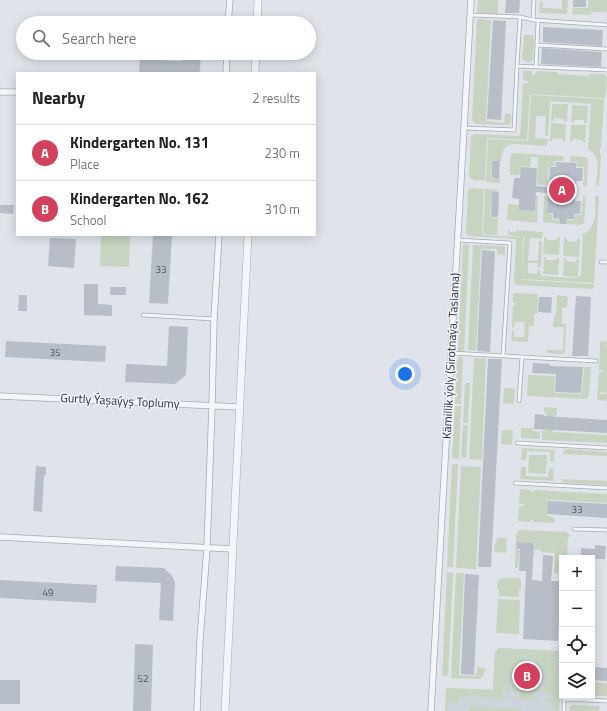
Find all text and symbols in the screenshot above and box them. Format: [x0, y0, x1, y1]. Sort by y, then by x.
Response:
search box [16, 16, 316, 60]
icon: search [30, 27, 52, 49]
text: Search here [62, 27, 136, 50]
text: Nearby [32, 85, 85, 111]
text: 2 results [252, 88, 300, 108]
text: Kindergarten No. 131 [70, 131, 209, 154]
text: A [41, 143, 49, 163]
text: 230 m [264, 143, 300, 163]
text: Place [70, 154, 99, 174]
pin: A [549, 175, 575, 205]
text: Kindergarten No. 162 [70, 187, 209, 210]
text: B [41, 199, 49, 219]
text: 310 m [264, 199, 300, 219]
text: School [70, 210, 106, 230]
house number: 33 [155, 262, 167, 277]
street label: Kämillik ýoly (Sirotnaýa, Taslama) [437, 272, 464, 440]
house number: 35 [49, 345, 61, 360]
your location [395, 364, 415, 384]
street label: Gurtly Ýaşaýyş Toplumy [60, 388, 180, 413]
house number: 33 [571, 502, 583, 517]
map controls [559, 555, 595, 699]
button: + [559, 555, 595, 591]
house number: 49 [42, 585, 54, 600]
button: − [559, 591, 595, 627]
button: locate [559, 627, 595, 663]
pin: B [514, 661, 540, 691]
button: layers [559, 663, 595, 699]
house number: 52 [137, 671, 149, 686]

